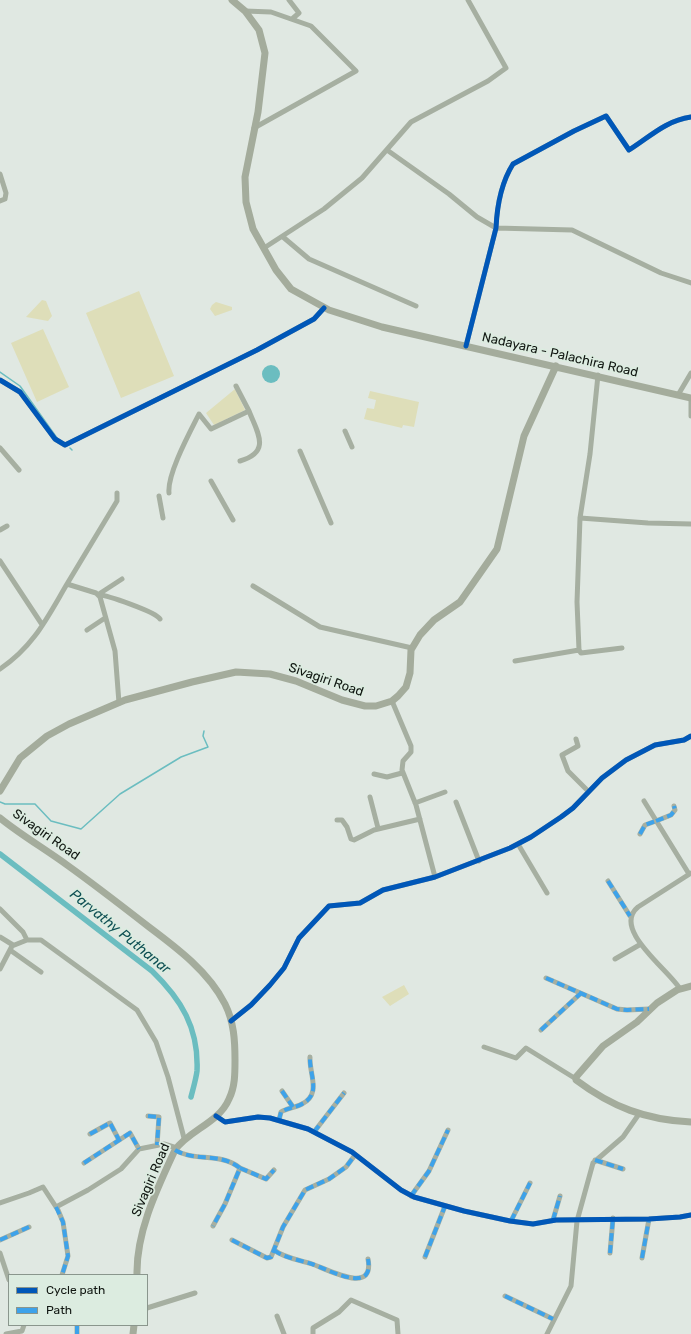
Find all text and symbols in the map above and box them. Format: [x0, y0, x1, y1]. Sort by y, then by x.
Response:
street label: Nadayara - Palachira Road [480, 329, 640, 381]
street label: Sivagiri Road [286, 660, 366, 700]
street label: Sivagiri Road [9, 806, 83, 864]
water label: Parvathy Puthanar [66, 886, 174, 978]
street label: Sivagiri Road [129, 1141, 173, 1219]
legend [8, 1274, 148, 1326]
text: Cycle path [46, 1283, 105, 1297]
text: Path [46, 1303, 72, 1317]

